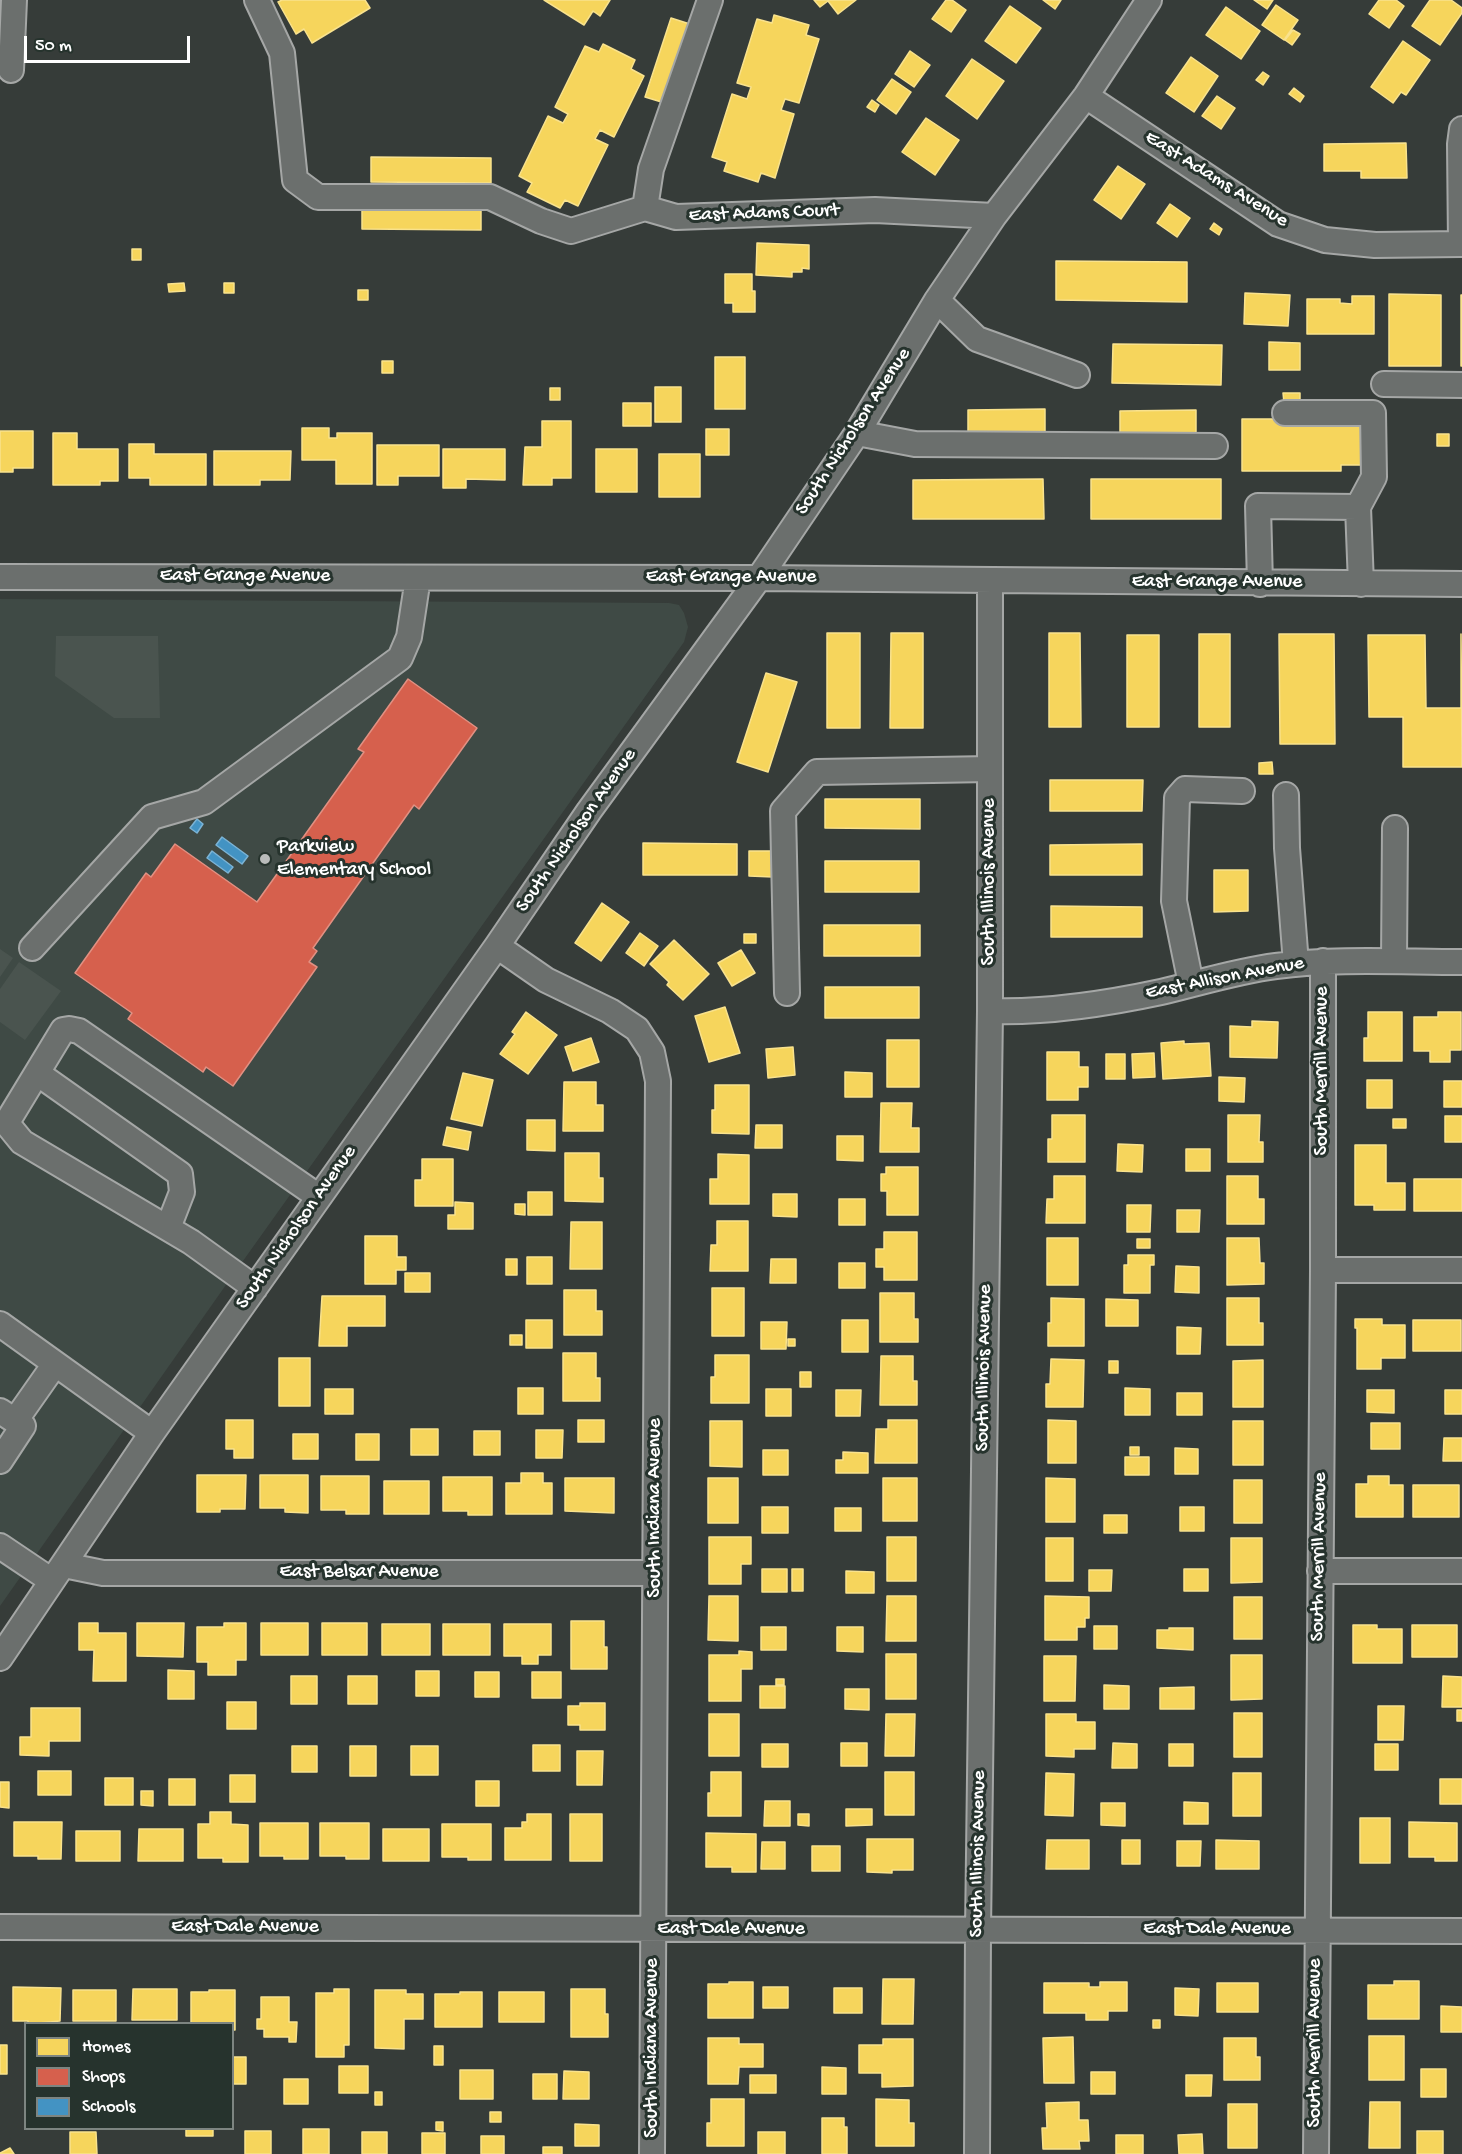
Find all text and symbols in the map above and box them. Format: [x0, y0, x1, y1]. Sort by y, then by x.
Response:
scale bar [27, 24, 194, 62]
text: 50 m [35, 36, 72, 57]
street label: East Adams Avenue [1140, 126, 1292, 234]
street label: East Adams Court [688, 199, 840, 229]
street label: South Nicholson Avenue [791, 344, 917, 520]
street label: East Grange Avenue [160, 565, 330, 589]
street label: East Grange Avenue [646, 566, 816, 590]
street label: East Grange Avenue [1132, 571, 1302, 595]
street label: South Nicholson Avenue [511, 744, 643, 918]
street label: South Illinois Avenue [978, 798, 1002, 966]
place label: Parkview Elementary School [277, 836, 431, 883]
marker: Parkview Elementary School [258, 852, 272, 866]
street label: East Allison Avenue [1144, 952, 1306, 1006]
street label: South Merrill Avenue [1311, 986, 1335, 1156]
street label: South Nicholson Avenue [231, 1141, 363, 1315]
street label: South Illinois Avenue [972, 1284, 998, 1452]
street label: South Indiana Avenue [644, 1418, 668, 1598]
street label: South Merrill Avenue [1307, 1472, 1333, 1642]
street label: East Belsar Avenue [279, 1561, 439, 1585]
street label: South Illinois Avenue [966, 1770, 992, 1938]
street label: East Dale Avenue [171, 1916, 319, 1940]
street label: East Dale Avenue [657, 1918, 805, 1942]
street label: East Dale Avenue [1143, 1918, 1291, 1942]
street label: South Indiana Avenue [641, 1958, 665, 2138]
street label: South Merrill Avenue [1304, 1958, 1328, 2128]
legend [24, 2022, 234, 2130]
text: Homes [82, 2037, 130, 2058]
text: Shops [82, 2067, 125, 2088]
text: Schools [82, 2097, 135, 2118]

